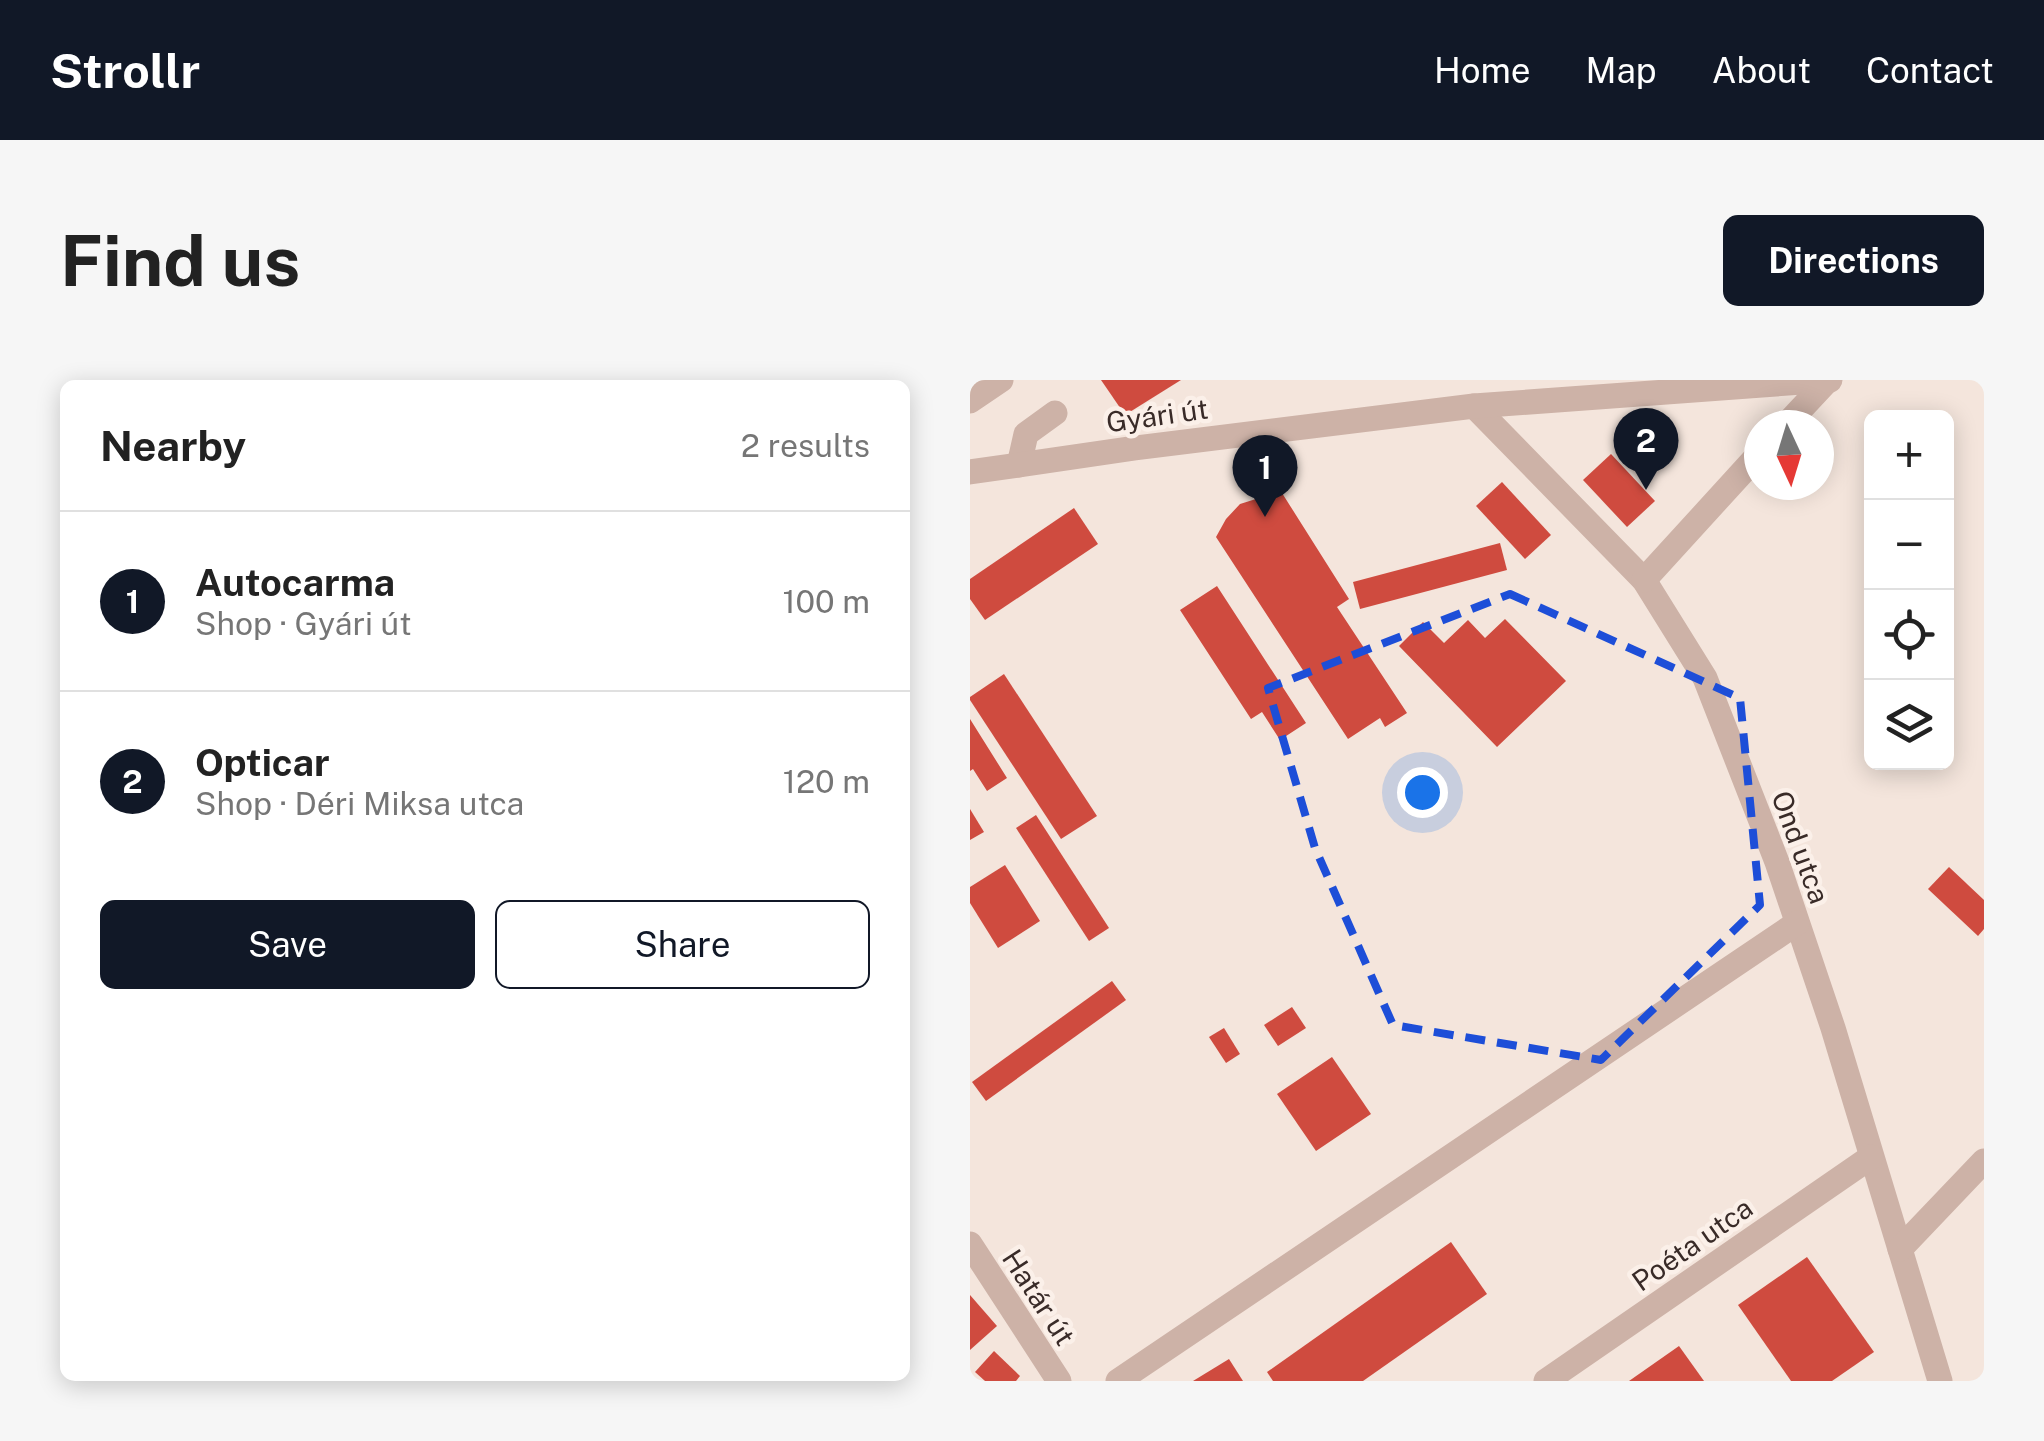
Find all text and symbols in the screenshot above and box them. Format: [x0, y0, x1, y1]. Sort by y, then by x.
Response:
text: Strollr [50, 42, 200, 99]
text: Home [1434, 50, 1531, 91]
text: Map [1586, 50, 1657, 91]
text: About [1712, 50, 1811, 91]
text: Contact [1866, 50, 1994, 91]
button: Directions [1723, 215, 1984, 306]
text: Find us [60, 219, 300, 302]
street label: Gyári út [1104, 392, 1210, 438]
pin: 2 [1614, 408, 1678, 490]
north arrow [1744, 410, 1834, 500]
map controls [1864, 410, 1954, 770]
button: + [1864, 410, 1954, 500]
text: Nearby [100, 421, 246, 470]
text: 2 results [741, 427, 870, 464]
pin: 1 [1232, 434, 1298, 517]
button: − [1864, 500, 1954, 590]
text: Autocarma [195, 560, 395, 605]
text: 1 [126, 583, 139, 620]
text: 100 m [783, 583, 870, 620]
button: locate [1864, 590, 1954, 680]
text: Shop · Gyári út [195, 605, 412, 642]
button: layers [1864, 680, 1954, 770]
text: Opticar [195, 740, 330, 785]
text: 2 [122, 763, 143, 800]
text: 120 m [783, 763, 870, 800]
your location [1397, 767, 1448, 818]
text: Shop · Déri Miksa utca [195, 785, 524, 822]
street label: Ond utca [1765, 786, 1837, 908]
button: Save [100, 900, 475, 989]
button: Share [495, 900, 870, 989]
street label: Poéta utca [1626, 1191, 1758, 1297]
street label: Határ út [996, 1243, 1082, 1351]

